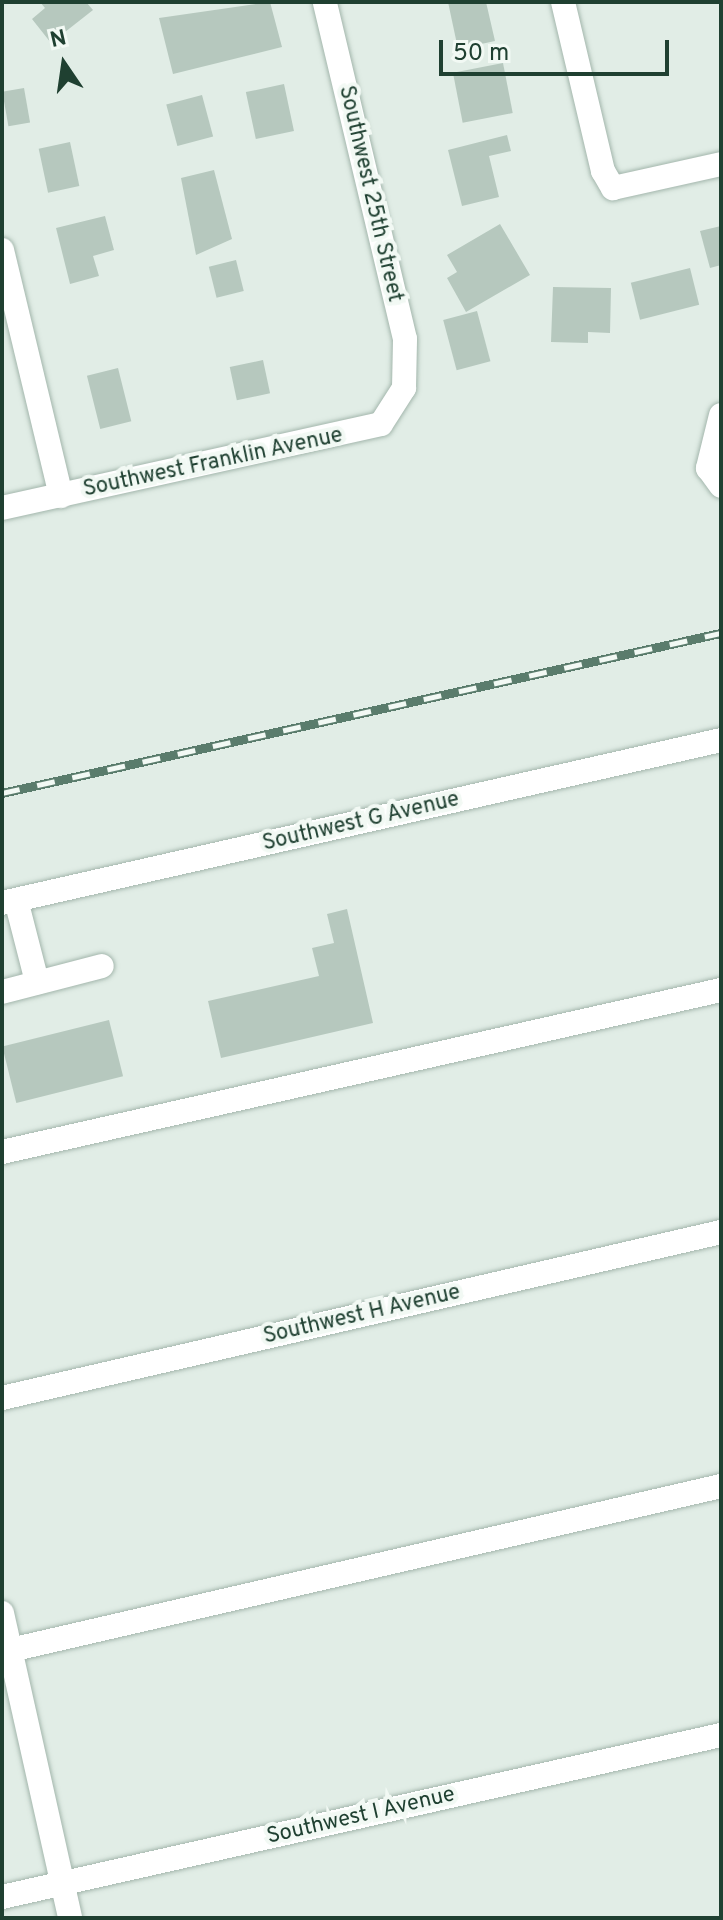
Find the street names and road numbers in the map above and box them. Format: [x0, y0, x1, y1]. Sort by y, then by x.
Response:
street label: Southwest 25th Street [332, 83, 408, 305]
street label: Southwest Franklin Avenue [80, 422, 346, 504]
street label: Southwest G Avenue [260, 786, 462, 858]
street label: Southwest H Avenue [260, 1279, 464, 1351]
street label: Southwest I Avenue [264, 1781, 458, 1851]

